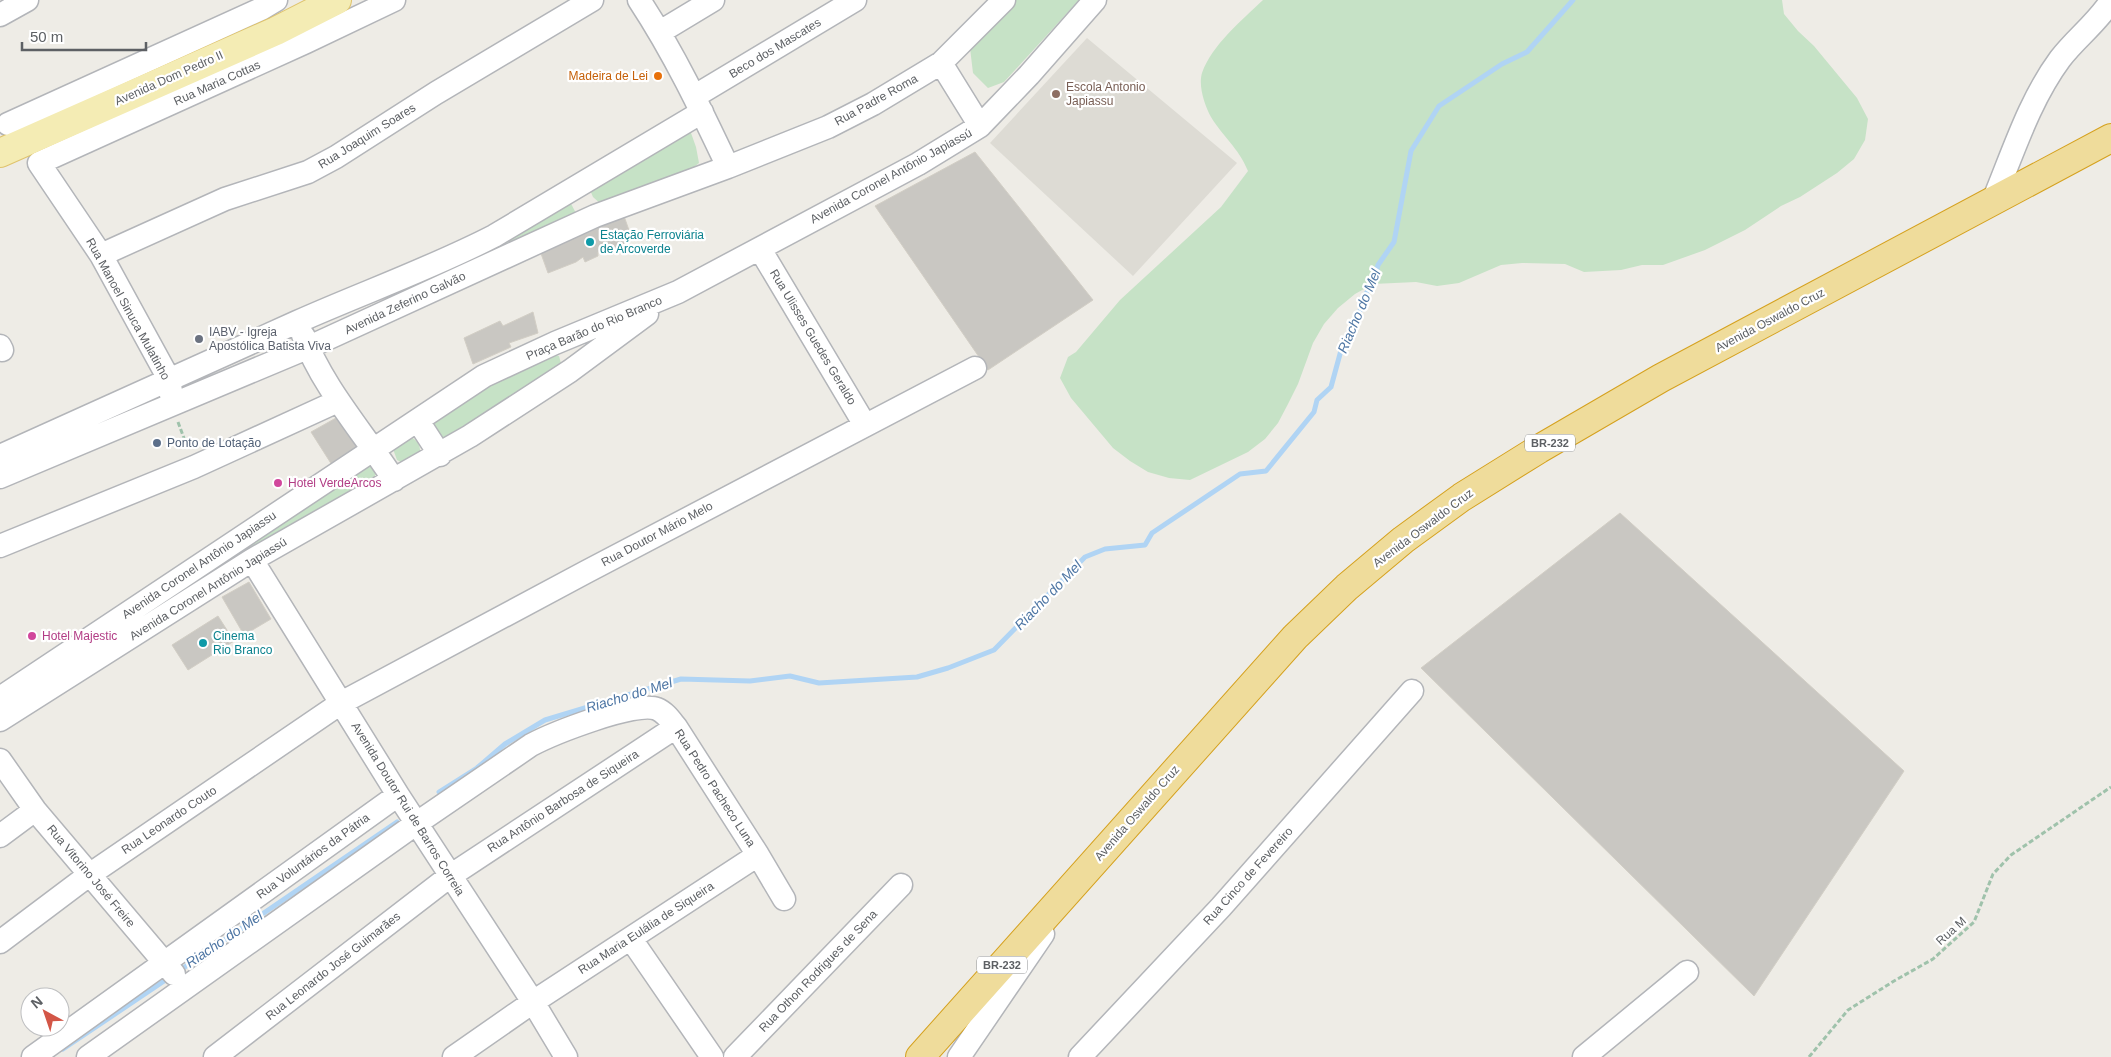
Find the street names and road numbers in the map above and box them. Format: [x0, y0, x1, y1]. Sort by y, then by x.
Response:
street label: Beco dos Mascates [727, 15, 823, 81]
street label: Avenida Dom Pedro II [113, 48, 225, 108]
street label: Rua Maria Cottas [172, 58, 262, 108]
street label: Rua Padre Roma [832, 71, 920, 129]
street label: Rua Joaquim Soares [316, 100, 418, 172]
street label: Avenida Coronel Antônio Japiassú [808, 126, 974, 226]
street label: Rua Manoel Sinuca Mulatinho [83, 236, 173, 383]
street label: Rua Ulisses Guedes Geraldo [767, 267, 859, 407]
street label: Avenida Zeferino Galvão [342, 269, 468, 337]
street label: Avenida Oswaldo Cruz [1713, 285, 1827, 355]
street label: Praça Barão do Rio Branco [524, 293, 664, 363]
road number: BR-232 [1525, 434, 1575, 452]
street label: Avenida Oswaldo Cruz [1370, 486, 1476, 570]
street label: Rua Doutor Mário Melo [599, 499, 715, 569]
street label: Avenida Coronel Antônio Japiassu [119, 508, 279, 622]
street label: Avenida Coronel Antônio Japiassú [127, 535, 289, 643]
street label: Avenida Doutor Rui de Barros Correia [349, 720, 468, 899]
street label: Rua Pedro Pacheco Luna [672, 727, 758, 850]
street label: Rua Antônio Barbosa de Siqueira [485, 747, 641, 855]
street label: Avenida Oswaldo Cruz [1092, 762, 1182, 864]
street label: Rua Leonardo Couto [119, 783, 219, 857]
street label: Rua Voluntários da Pátria [254, 810, 372, 902]
street label: Rua Vitorino José Freire [44, 822, 138, 930]
street label: Rua Cinco de Fevereiro [1200, 824, 1296, 928]
street label: Rua Maria Eulália de Siqueira [576, 879, 717, 977]
street label: Rua Othon Rodrigues de Sena [756, 907, 880, 1035]
street label: Rua Leonardo José Guimarães [263, 909, 403, 1023]
street label: Rua M [1933, 914, 1969, 948]
road number: BR-232 [977, 956, 1027, 974]

